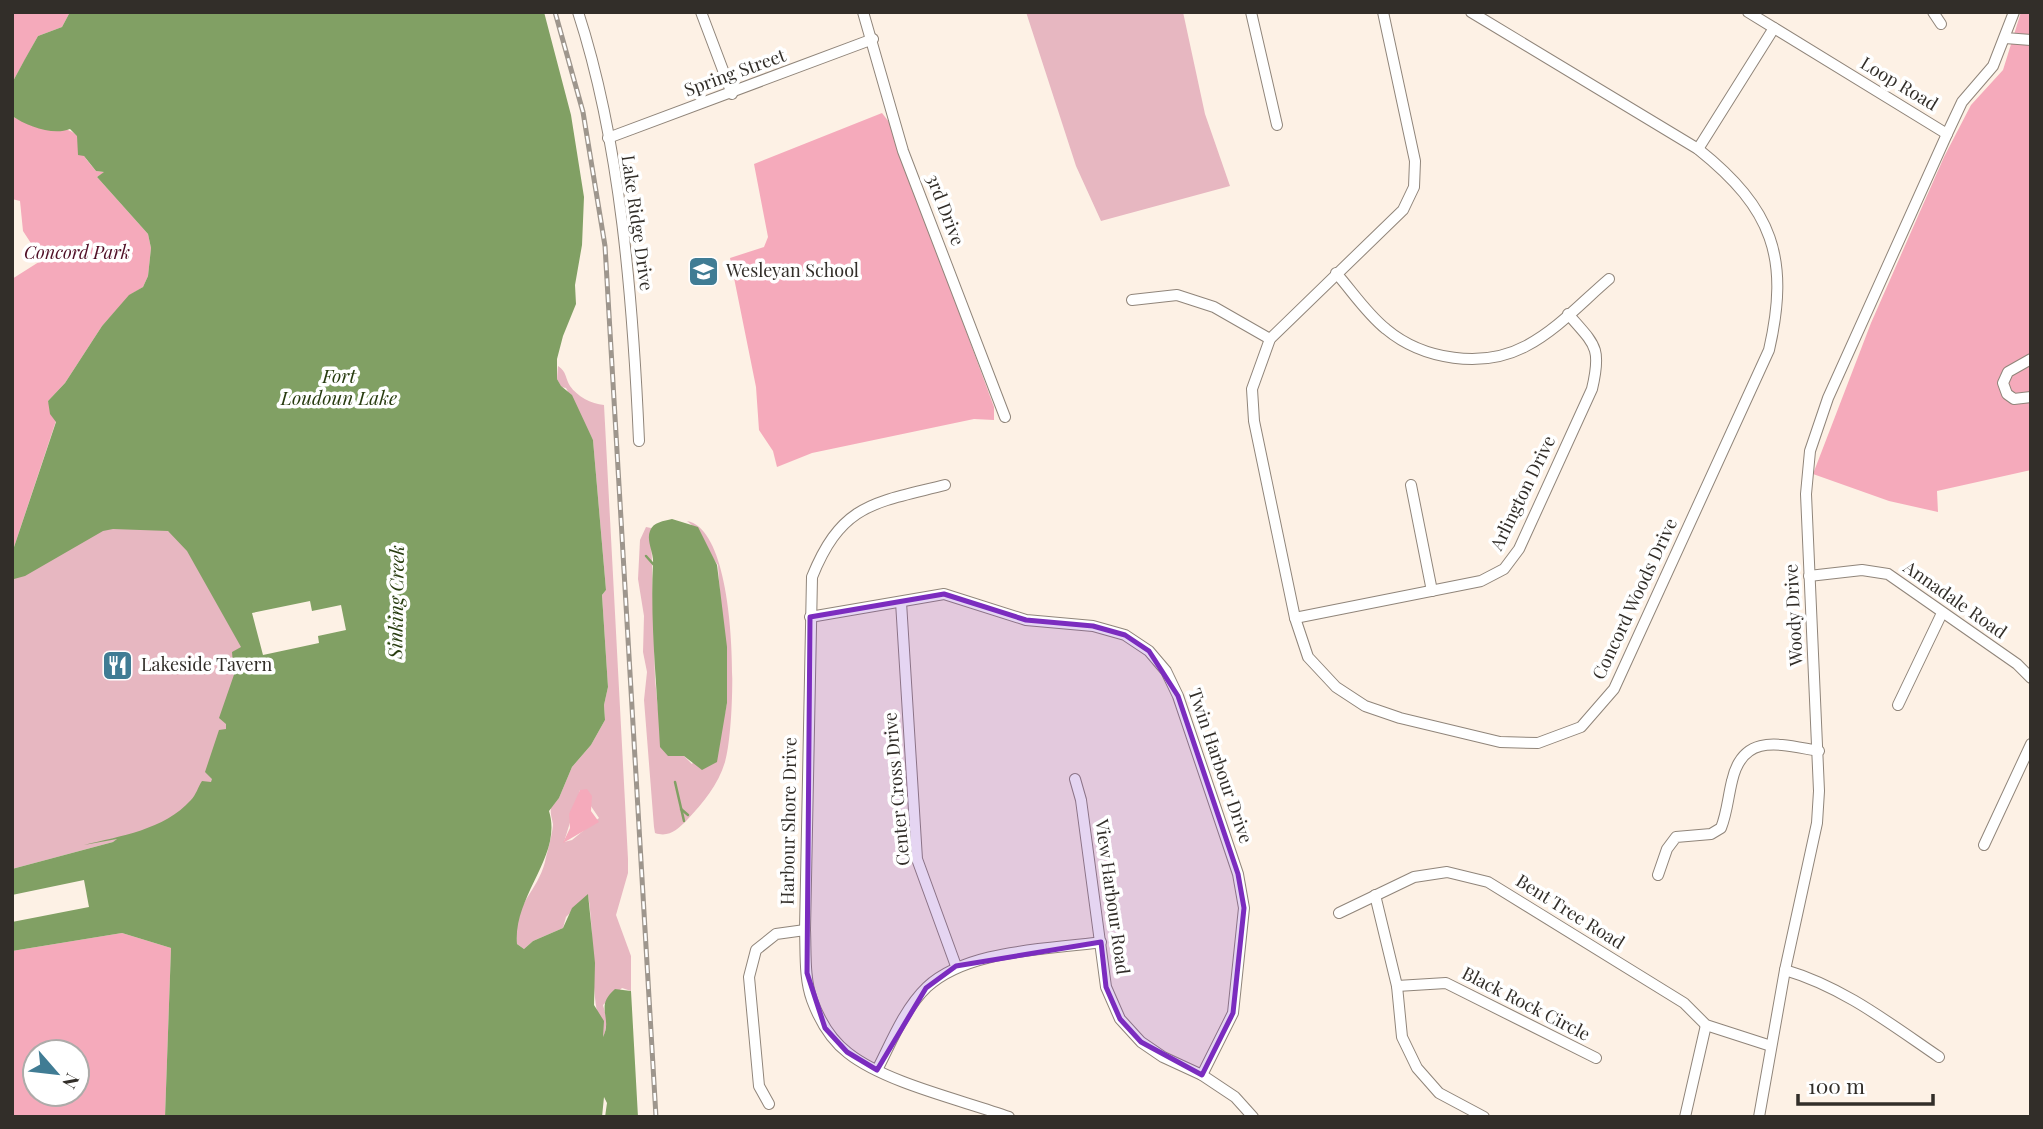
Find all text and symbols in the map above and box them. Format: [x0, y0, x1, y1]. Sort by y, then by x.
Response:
street label: Spring Street [681, 42, 789, 102]
street label: Loop Road [1856, 51, 1943, 116]
street label: Lake Ridge Drive [617, 153, 659, 292]
street label: 3rd Drive [921, 170, 971, 249]
park label: Concord Park [24, 240, 130, 264]
school or university icon: Wesleyan School [686, 254, 720, 288]
place label: Wesleyan School [725, 258, 859, 282]
water label: Fort Loudoun Lake [280, 362, 397, 410]
street label: Arlington Drive [1483, 431, 1560, 555]
street label: Concord Woods Drive [1586, 514, 1682, 683]
water label: Sinking Creek [381, 545, 409, 660]
street label: Annadale Road [1898, 554, 2012, 644]
street label: Woody Drive [1778, 563, 1808, 668]
restaurant icon: Lakeside Tavern [101, 648, 135, 682]
place label: Lakeside Tavern [141, 652, 273, 676]
street label: Twin Harbour Drive [1183, 685, 1259, 846]
street label: Center Cross Drive [877, 711, 915, 867]
street label: Harbour Shore Drive [775, 737, 801, 905]
street label: View Harbour Road [1090, 817, 1136, 977]
street label: Bent Tree Road [1512, 868, 1630, 954]
street label: Black Rock Circle [1458, 960, 1595, 1046]
north arrow [21, 1038, 91, 1108]
scale bar [1798, 1062, 1933, 1106]
text: N [57, 1069, 87, 1094]
text: 100 m [1808, 1071, 1865, 1099]

